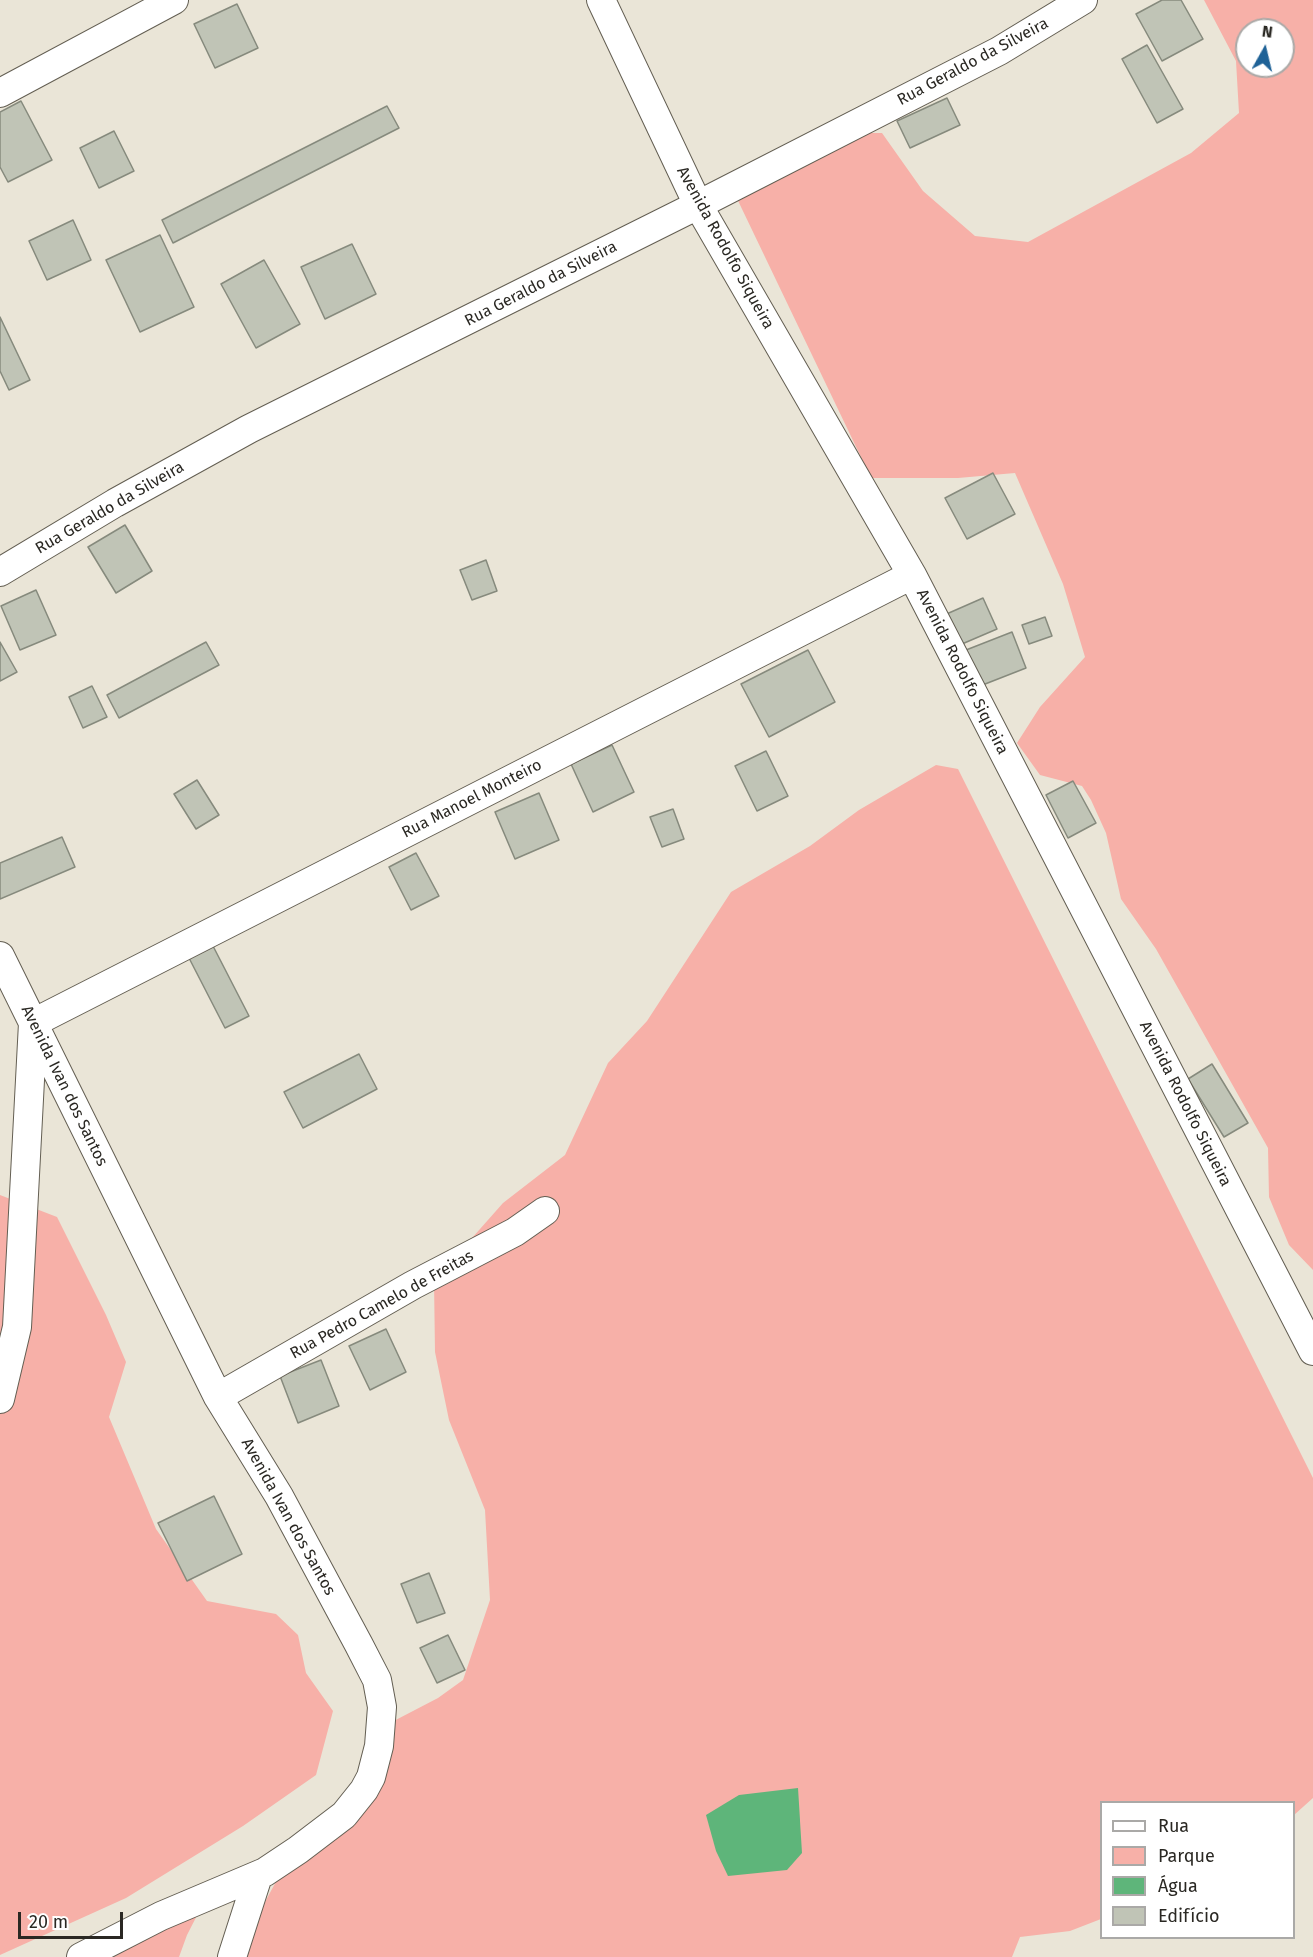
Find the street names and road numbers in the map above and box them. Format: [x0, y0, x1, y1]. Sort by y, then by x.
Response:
street label: Rua Geraldo da Silveira [894, 14, 1052, 110]
street label: Avenida Rodolfo Siqueira [672, 163, 778, 333]
street label: Rua Geraldo da Silveira [462, 237, 620, 331]
street label: Rua Geraldo da Silveira [32, 458, 188, 558]
street label: Avenida Rodolfo Siqueira [912, 586, 1012, 758]
street label: Rua Manoel Monteiro [399, 755, 545, 843]
street label: Avenida Ivan dos Santos [17, 1002, 111, 1170]
street label: Avenida Rodolfo Siqueira [1135, 1018, 1235, 1190]
street label: Rua Pedro Camelo de Freitas [287, 1246, 477, 1364]
street label: Avenida Ivan dos Santos [237, 1435, 339, 1599]

